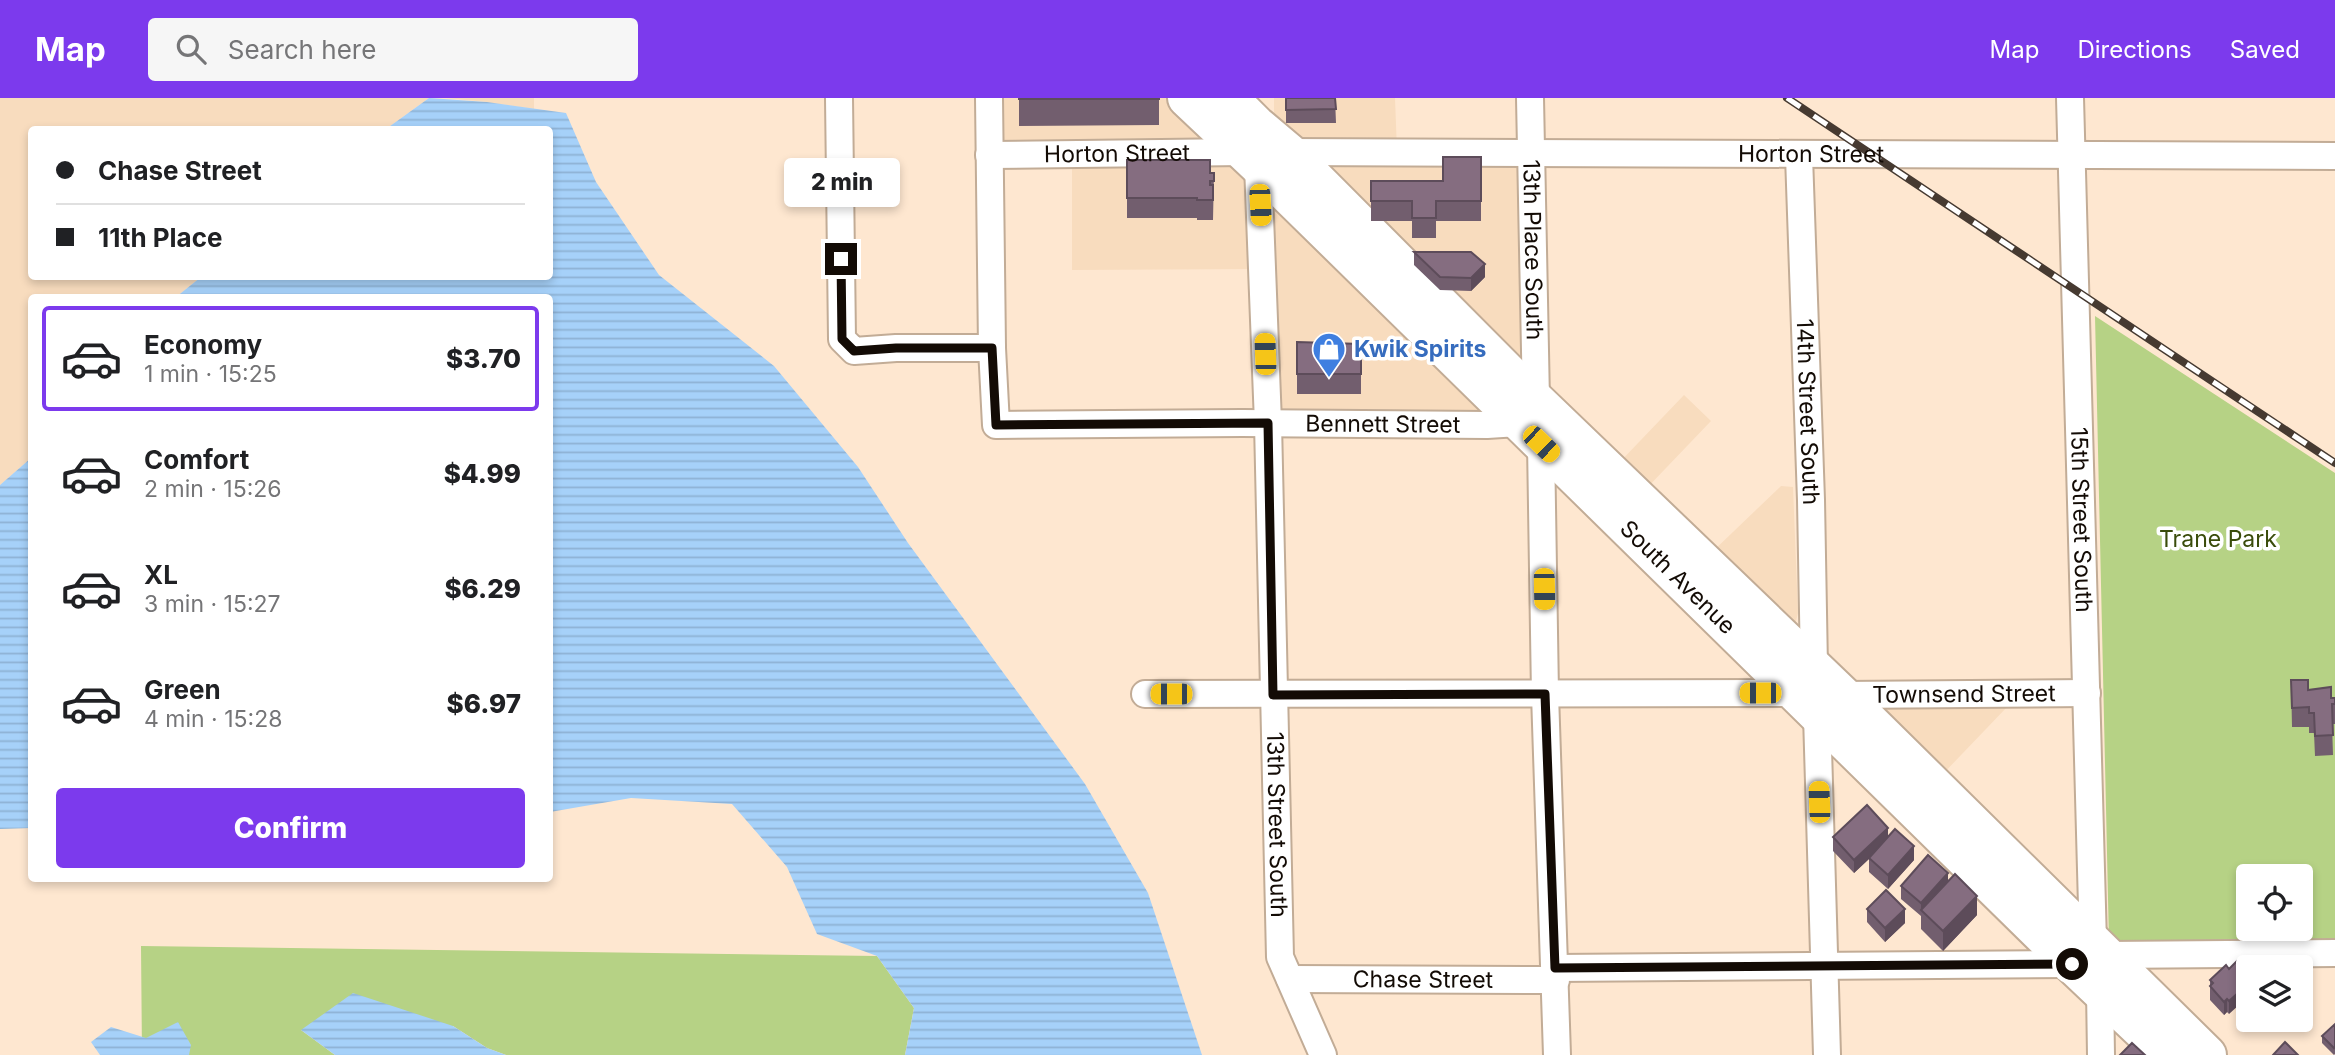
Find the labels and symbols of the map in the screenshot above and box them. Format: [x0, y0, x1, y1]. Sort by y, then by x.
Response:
street label: Horton Street [1044, 139, 1191, 168]
street label: Horton Street [1738, 140, 1885, 168]
callout: 2 min [783, 158, 899, 206]
street label: 13th Place South [1517, 159, 1549, 341]
car [1249, 183, 1272, 227]
route end [825, 243, 857, 275]
street label: 14th Street South [1791, 318, 1825, 506]
shop icon: Kwik Spirits [1310, 330, 1348, 379]
car [1254, 333, 1277, 375]
place label: Kwik Spirits [1354, 335, 1486, 363]
street label: Bennett Street [1305, 410, 1461, 439]
car [1519, 422, 1564, 466]
street label: 15th Street South [2065, 427, 2098, 613]
street label: South Avenue [1614, 514, 1741, 640]
park label: Trane Park [2159, 525, 2277, 553]
car [1534, 568, 1555, 610]
street label: Townsend Street [1872, 679, 2056, 709]
car [1740, 683, 1782, 704]
car [1151, 684, 1193, 705]
street label: 13th Street South [1261, 731, 1293, 918]
car [1808, 781, 1831, 823]
route start [2056, 948, 2088, 980]
street label: Chase Street [1353, 965, 1494, 994]

